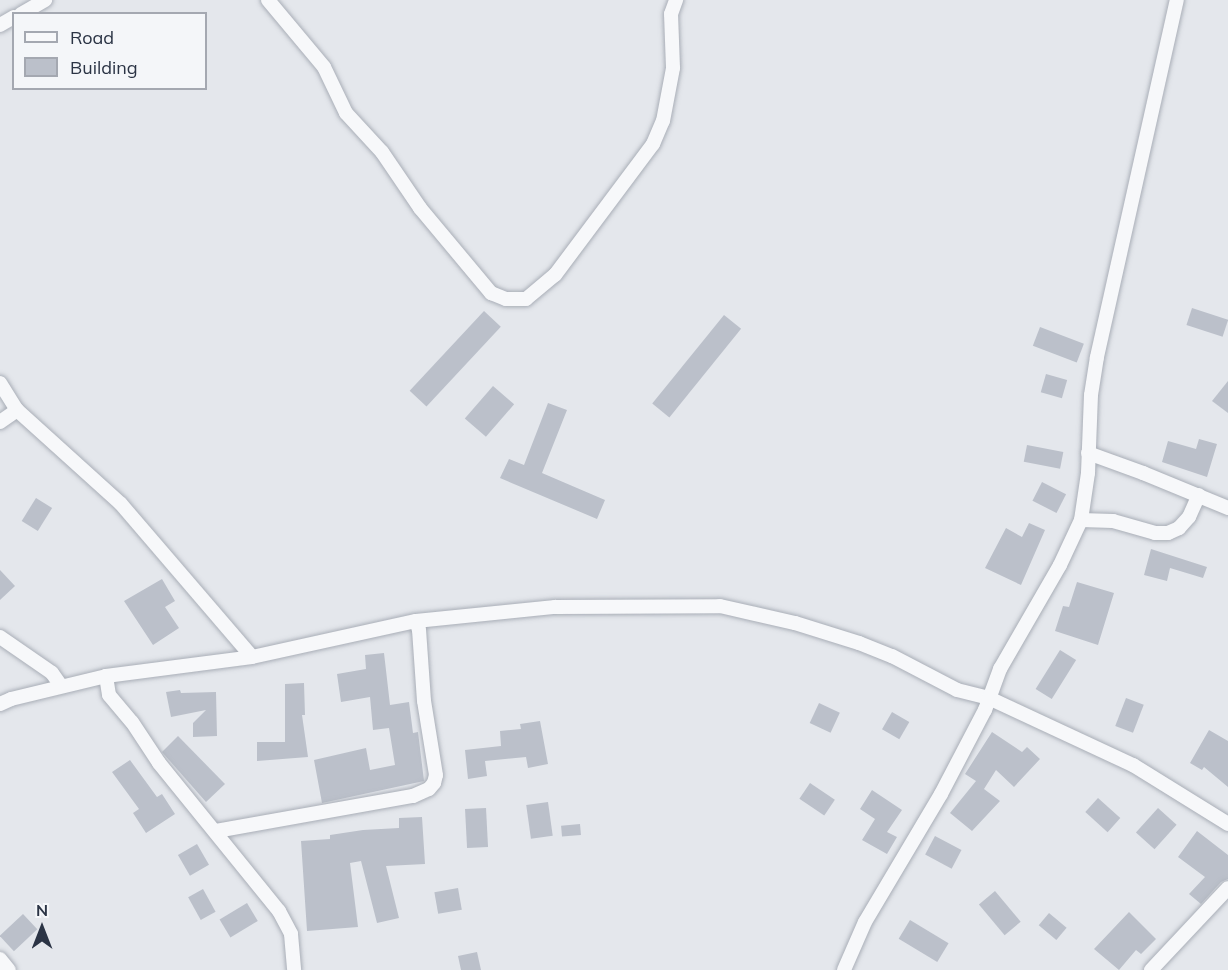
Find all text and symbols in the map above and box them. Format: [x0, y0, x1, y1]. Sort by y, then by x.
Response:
legend [12, 12, 207, 90]
text: Road [70, 26, 114, 49]
text: Building [70, 56, 138, 79]
north arrow [12, 898, 72, 958]
text: N [36, 900, 48, 920]

